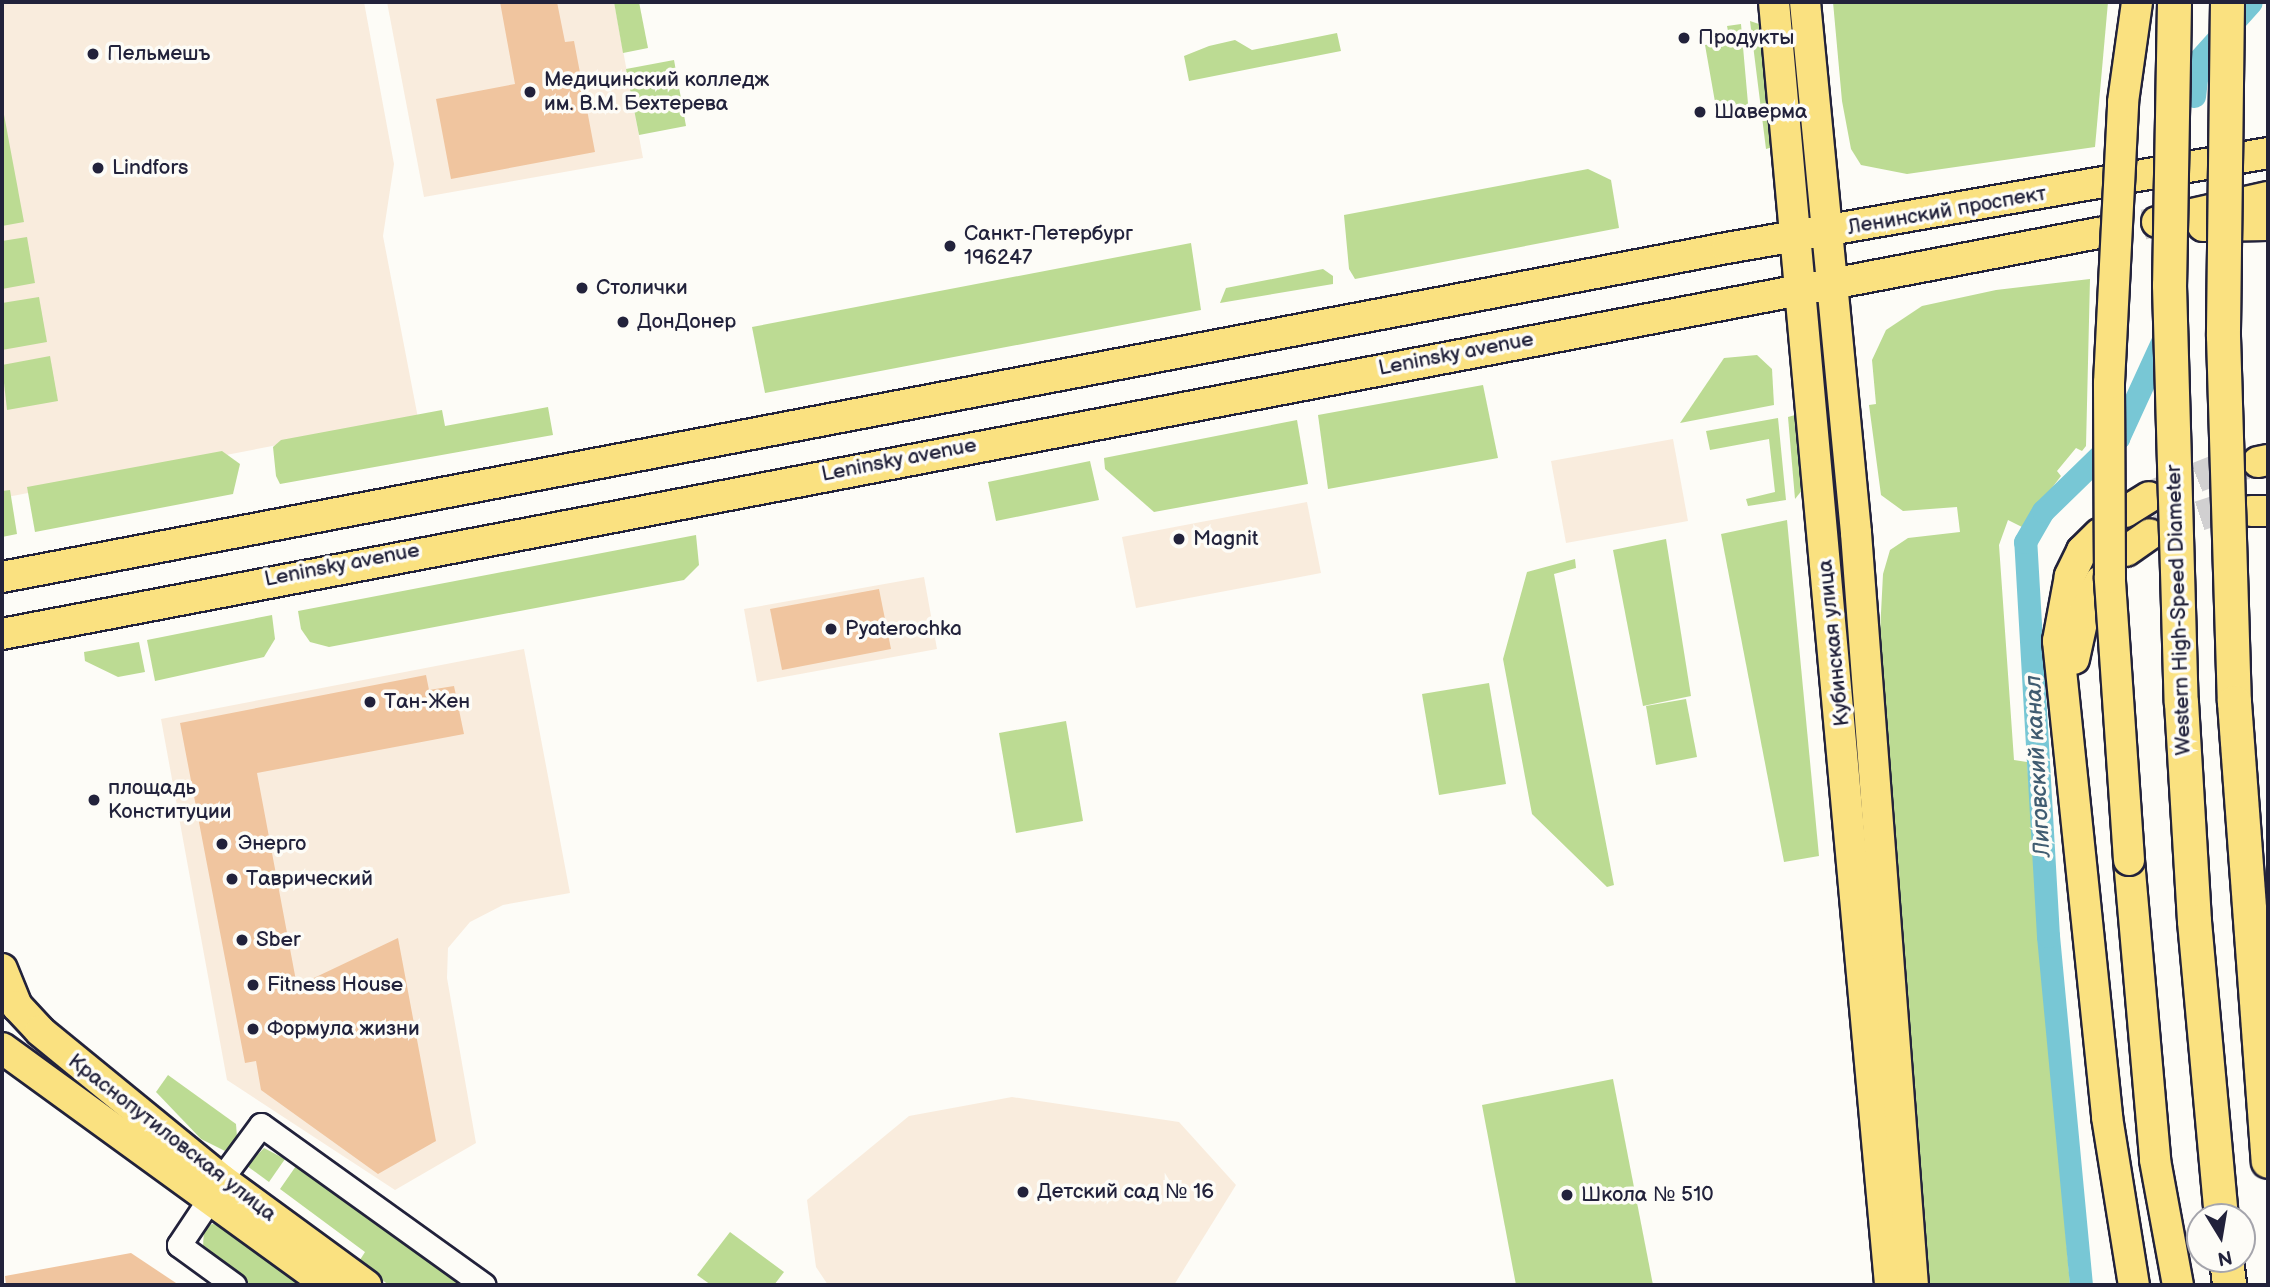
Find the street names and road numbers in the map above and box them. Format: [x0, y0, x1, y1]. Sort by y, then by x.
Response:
street label: Ленинский проспект [1846, 181, 2048, 241]
street label: Leninsky avenue [1376, 326, 1536, 382]
street label: Leninsky avenue [819, 432, 979, 488]
street label: Western High-Speed Diameter [2161, 464, 2197, 756]
street label: Leninsky avenue [262, 537, 422, 593]
street label: Кубинская улица [1813, 558, 1855, 728]
street label: Краснопутиловская улица [63, 1049, 281, 1227]

